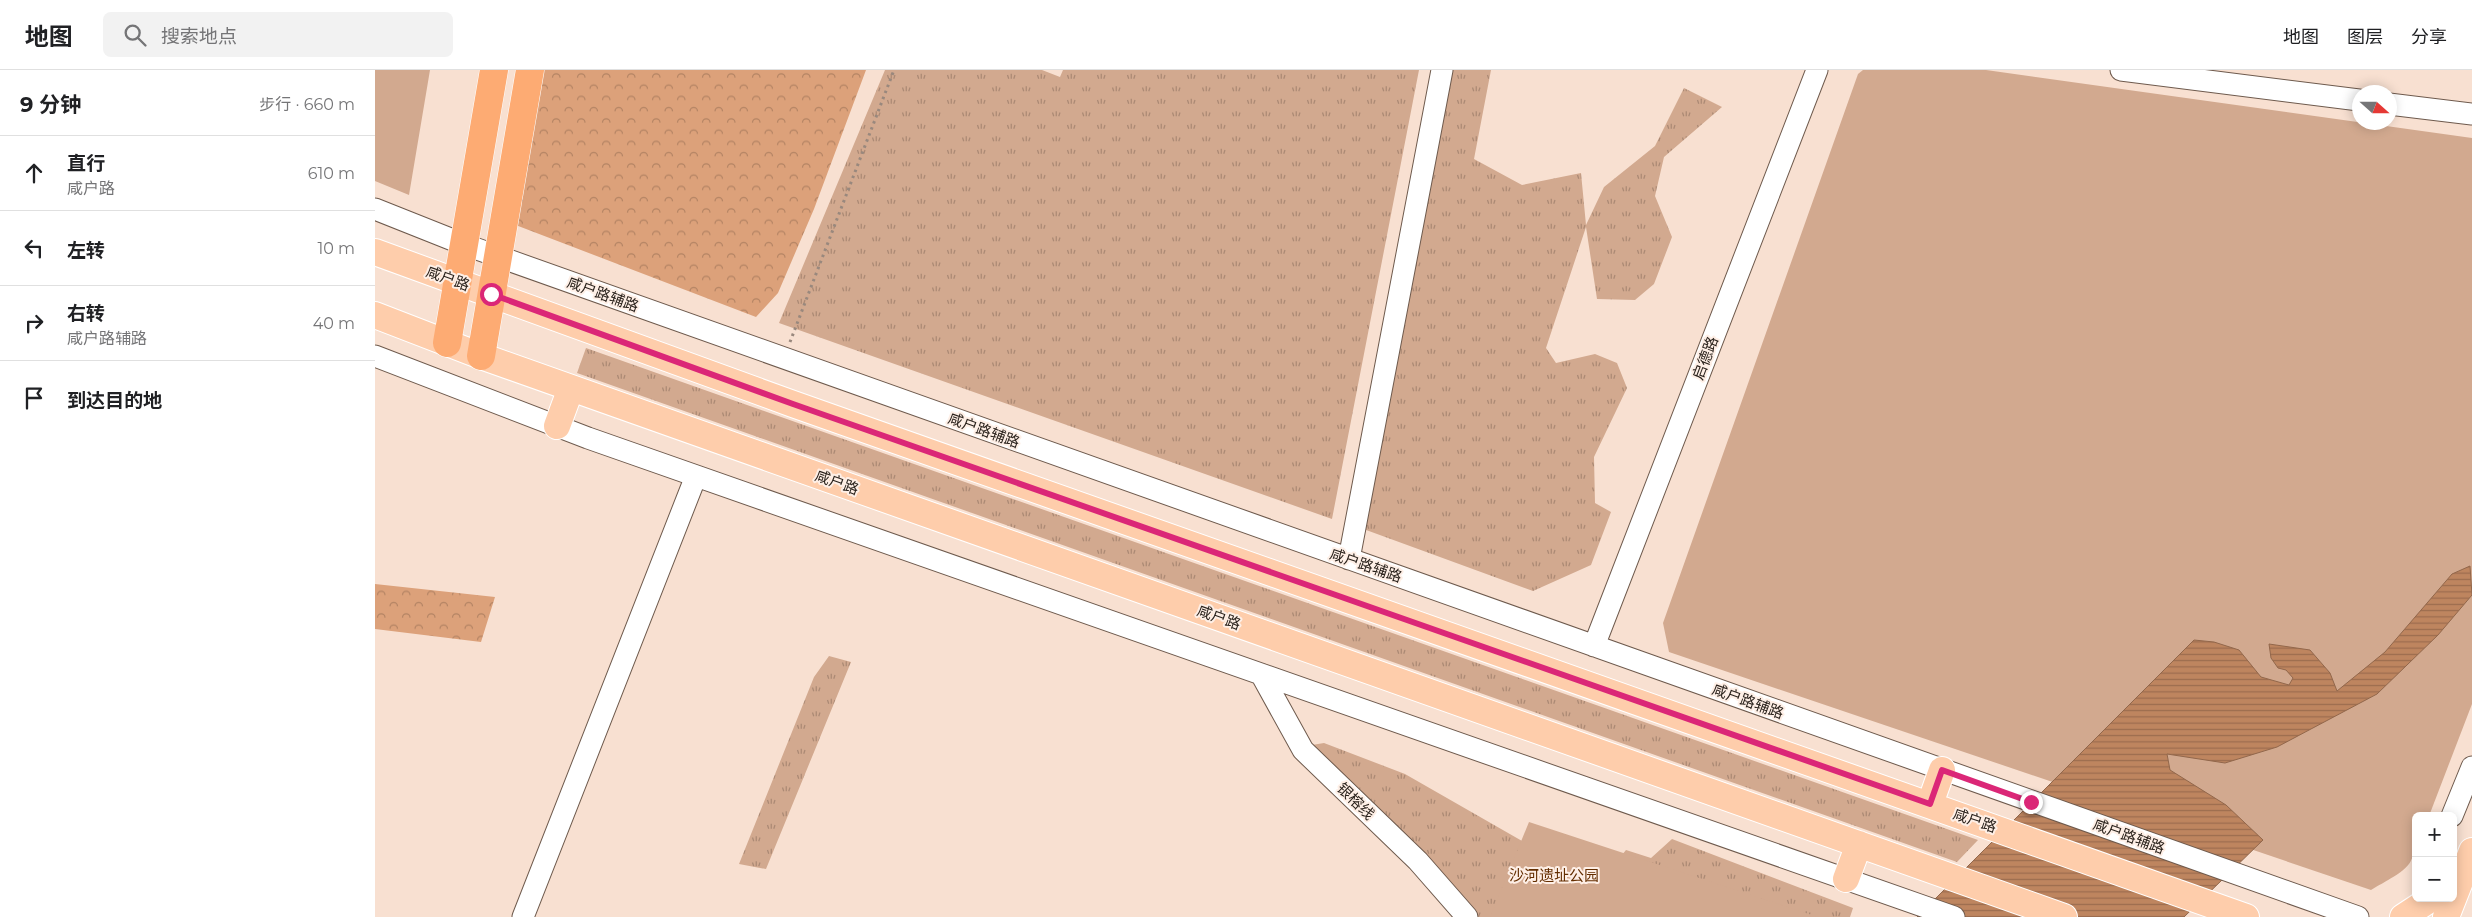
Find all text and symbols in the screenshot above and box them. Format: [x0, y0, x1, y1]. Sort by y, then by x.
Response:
search box [103, 12, 453, 57]
icon: search [121, 21, 149, 49]
text: 地图 [25, 22, 73, 51]
text: 搜索地点 [161, 25, 237, 48]
text: 地图 [2283, 26, 2319, 48]
text: 图层 [2347, 26, 2383, 48]
text: 分享 [2411, 26, 2447, 48]
north arrow [2352, 85, 2397, 130]
text: 9 分钟 [20, 92, 81, 117]
text: 步行 · 660 m [259, 95, 355, 114]
text: 直行 [67, 152, 105, 175]
icon: ahead [20, 159, 48, 187]
text: 610 m [308, 164, 355, 183]
text: 咸户路 [67, 179, 115, 198]
icon: left [20, 234, 48, 262]
text: 左转 [67, 239, 105, 262]
text: 10 m [317, 239, 355, 258]
street label: 咸户路 [424, 261, 472, 295]
street label: 咸户路辅路 [565, 272, 641, 316]
route start [480, 283, 503, 306]
text: 右转 [67, 302, 105, 325]
icon: right [20, 309, 48, 337]
text: 40 m [313, 314, 355, 333]
text: 咸户路辅路 [67, 329, 147, 348]
street label: 启德路 [1688, 334, 1722, 382]
icon: arrive [20, 384, 48, 412]
text: 到达目的地 [67, 389, 162, 412]
street label: 咸户路辅路 [946, 408, 1022, 452]
street label: 咸户路 [813, 465, 861, 499]
street label: 咸户路辅路 [1327, 544, 1405, 586]
street label: 咸户路 [1195, 600, 1243, 634]
street label: 咸户路辅路 [1710, 679, 1786, 723]
street label: 银榕线 [1333, 779, 1379, 823]
route end [2020, 791, 2043, 814]
street label: 咸户路 [1951, 804, 1999, 836]
map controls [2412, 812, 2457, 902]
button: + [2412, 812, 2457, 857]
street label: 咸户路辅路 [2091, 814, 2167, 858]
button: − [2412, 857, 2457, 902]
park label: 沙河遗址公园 [1509, 866, 1599, 885]

